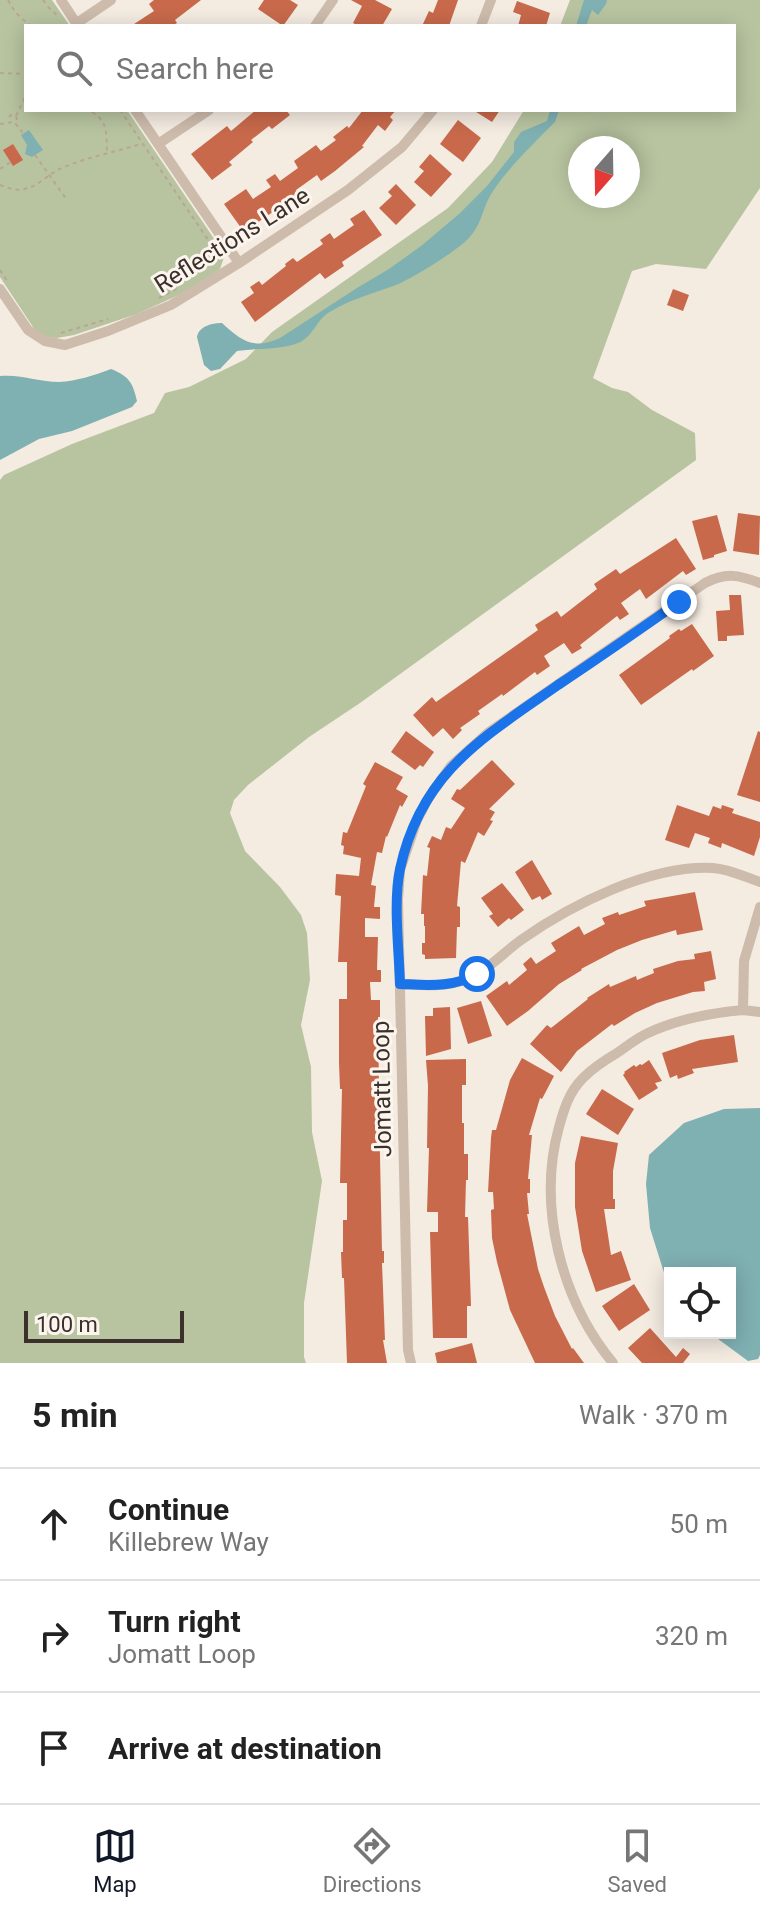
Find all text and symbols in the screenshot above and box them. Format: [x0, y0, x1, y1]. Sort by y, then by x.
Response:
search box [24, 24, 736, 112]
icon: search [52, 46, 96, 90]
text: Search here [116, 51, 274, 86]
north arrow [568, 136, 640, 208]
street label: Reflections Lane [149, 181, 315, 299]
route end [661, 584, 697, 620]
route start [459, 956, 495, 992]
street label: Jomatt Loop [367, 1021, 397, 1157]
map controls [664, 1267, 736, 1339]
button: locate [664, 1267, 736, 1339]
scale bar [24, 1307, 184, 1343]
text: 100 m [36, 1312, 98, 1337]
text: 5 min [32, 1395, 117, 1435]
text: Walk · 370 m [579, 1400, 728, 1430]
text: Continue [108, 1492, 229, 1527]
icon: ahead [32, 1502, 76, 1546]
text: 50 m [670, 1509, 728, 1539]
text: Killebrew Way [108, 1527, 269, 1557]
text: Turn right [108, 1604, 241, 1639]
icon: right [32, 1614, 76, 1658]
text: 320 m [655, 1621, 728, 1651]
text: Jomatt Loop [108, 1639, 256, 1669]
icon: arrive [32, 1726, 76, 1770]
text: Arrive at destination [108, 1731, 382, 1766]
tab: Map [93, 1824, 137, 1897]
tab: Directions [323, 1824, 422, 1897]
tab: Saved [608, 1824, 667, 1897]

